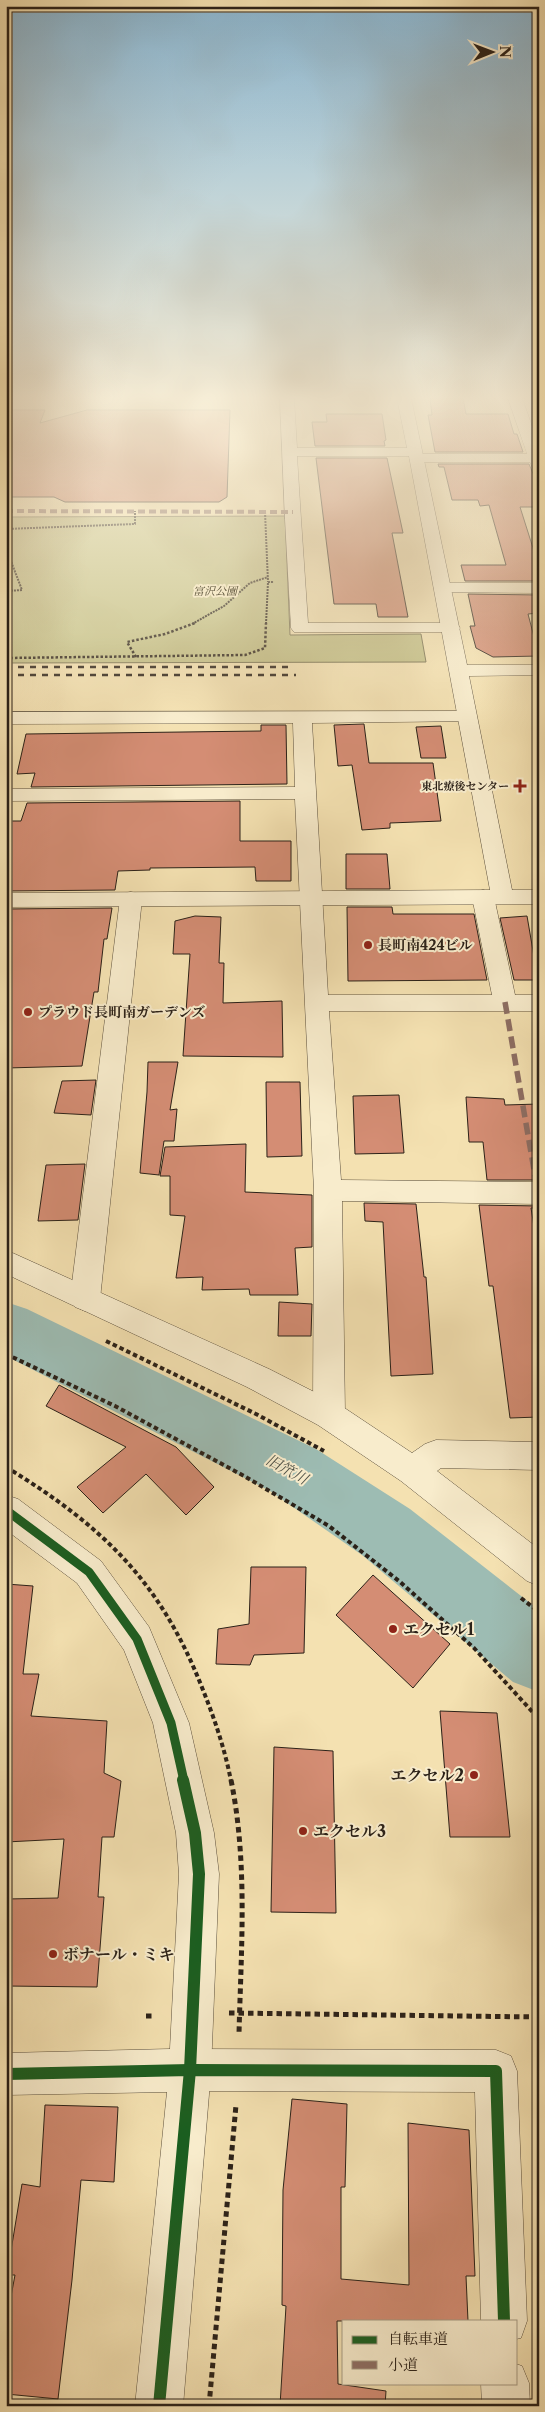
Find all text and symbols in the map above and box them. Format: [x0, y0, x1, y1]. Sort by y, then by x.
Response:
north arrow [468, 28, 518, 78]
text: N [496, 46, 514, 58]
park label: 富沢公園 [193, 584, 239, 598]
place label: 東北療後センター [421, 779, 509, 793]
marker: 東北療後センター [513, 779, 527, 793]
place label: 長町南424ビル [378, 936, 473, 954]
marker: 長町南424ビル [362, 939, 374, 951]
place label: プラウド長町南ガーデンズ [38, 1003, 205, 1021]
marker: プラウド長町南ガーデンズ [22, 1006, 34, 1018]
water label: 旧笊川 [263, 1450, 313, 1489]
place label: エクセル1 [403, 1619, 475, 1639]
marker: エクセル1 [387, 1623, 399, 1635]
place label: エクセル2 [391, 1765, 464, 1785]
marker: エクセル2 [468, 1769, 480, 1781]
place label: エクセル3 [313, 1821, 386, 1841]
marker: エクセル3 [297, 1825, 309, 1837]
place label: ボナール・ミキ [63, 1944, 175, 1964]
marker: ボナール・ミキ [47, 1948, 59, 1960]
legend [342, 2320, 518, 2384]
text: 自転車道 [388, 2329, 448, 2348]
text: 小道 [388, 2355, 418, 2374]

